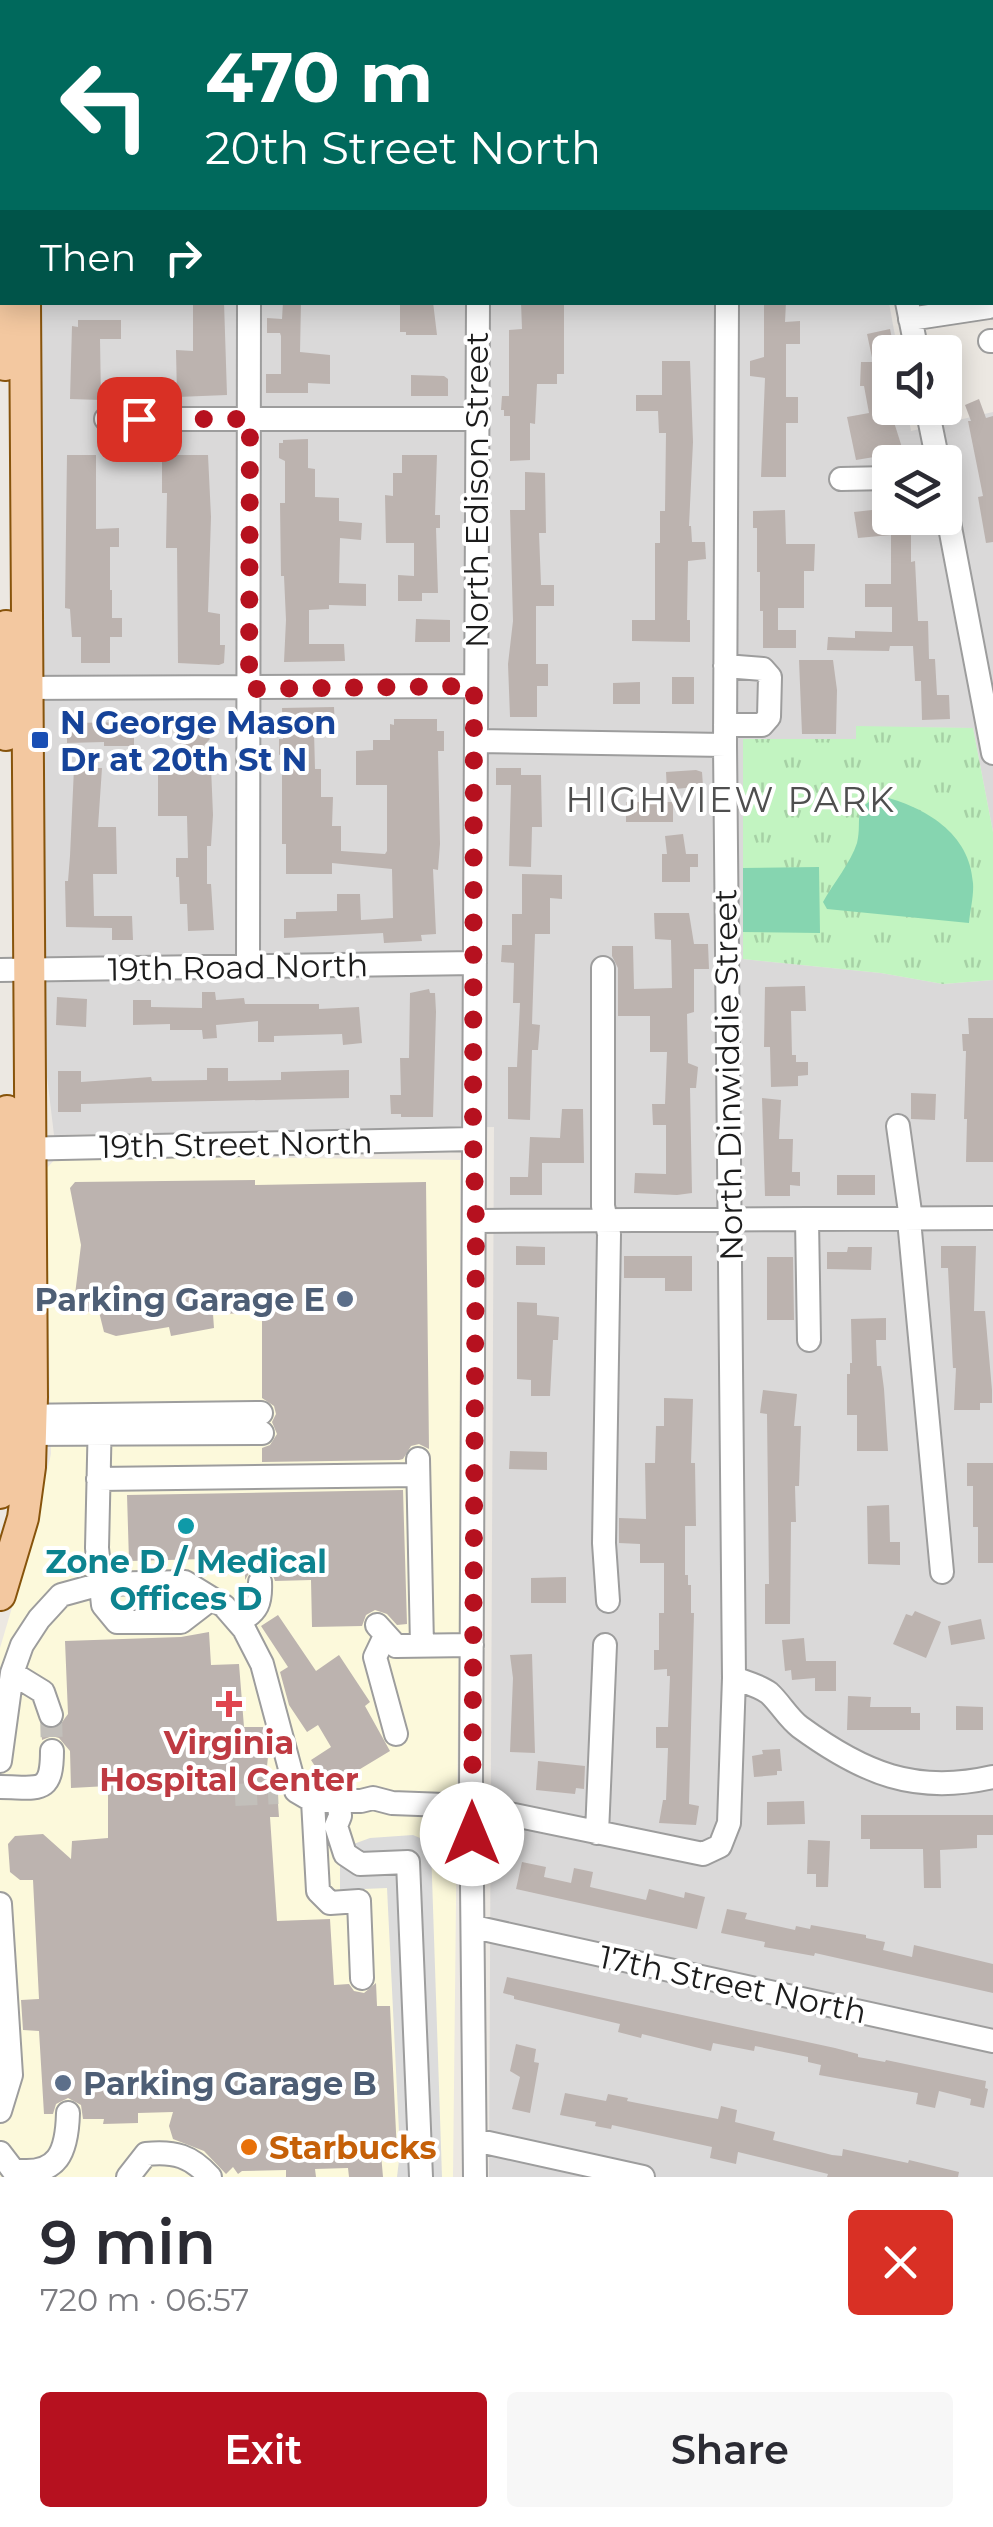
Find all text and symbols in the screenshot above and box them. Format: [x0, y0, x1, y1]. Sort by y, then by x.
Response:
text: 470 m [205, 34, 433, 120]
icon: left [40, 40, 170, 170]
text: 20th Street North [205, 120, 601, 175]
icon: right [156, 230, 211, 285]
text: Then [40, 234, 136, 281]
street label: North Edison Street [457, 332, 496, 648]
map controls [872, 335, 962, 535]
button: sound [872, 335, 962, 425]
pin [97, 377, 182, 462]
icon: arrive [112, 392, 167, 447]
button: layers [872, 445, 962, 535]
place label: N George Mason Dr at 20th St N [60, 703, 336, 779]
marker: N George Mason Dr at 20th St N [29, 729, 51, 751]
district label: HIGHVIEW PARK [566, 778, 896, 821]
street label: North Dinwiddie Street [705, 889, 751, 1261]
street label: 19th Road North [107, 945, 369, 989]
street label: 19th Street North [99, 1122, 373, 1166]
place label: Parking Garage E [34, 1280, 325, 1319]
marker: Parking Garage E [334, 1288, 356, 1310]
marker: Zone D / Medical Offices D [175, 1515, 197, 1537]
place label: Zone D / Medical Offices D [45, 1542, 327, 1618]
marker: Virginia Hospital Center [216, 1691, 242, 1717]
place label: Virginia Hospital Center [99, 1723, 359, 1799]
position arrow [420, 1782, 524, 1886]
street label: 17th Street North [596, 1937, 870, 2031]
place label: Parking Garage B [83, 2064, 377, 2103]
marker: Parking Garage B [52, 2072, 74, 2094]
place label: Starbucks [269, 2128, 436, 2167]
marker: Starbucks [238, 2136, 260, 2158]
text: 9 min [40, 2206, 216, 2279]
button: close [848, 2210, 953, 2315]
text: 720 m · 06:57 [40, 2280, 249, 2319]
button: Exit [40, 2392, 487, 2507]
button: Share [507, 2392, 953, 2507]

